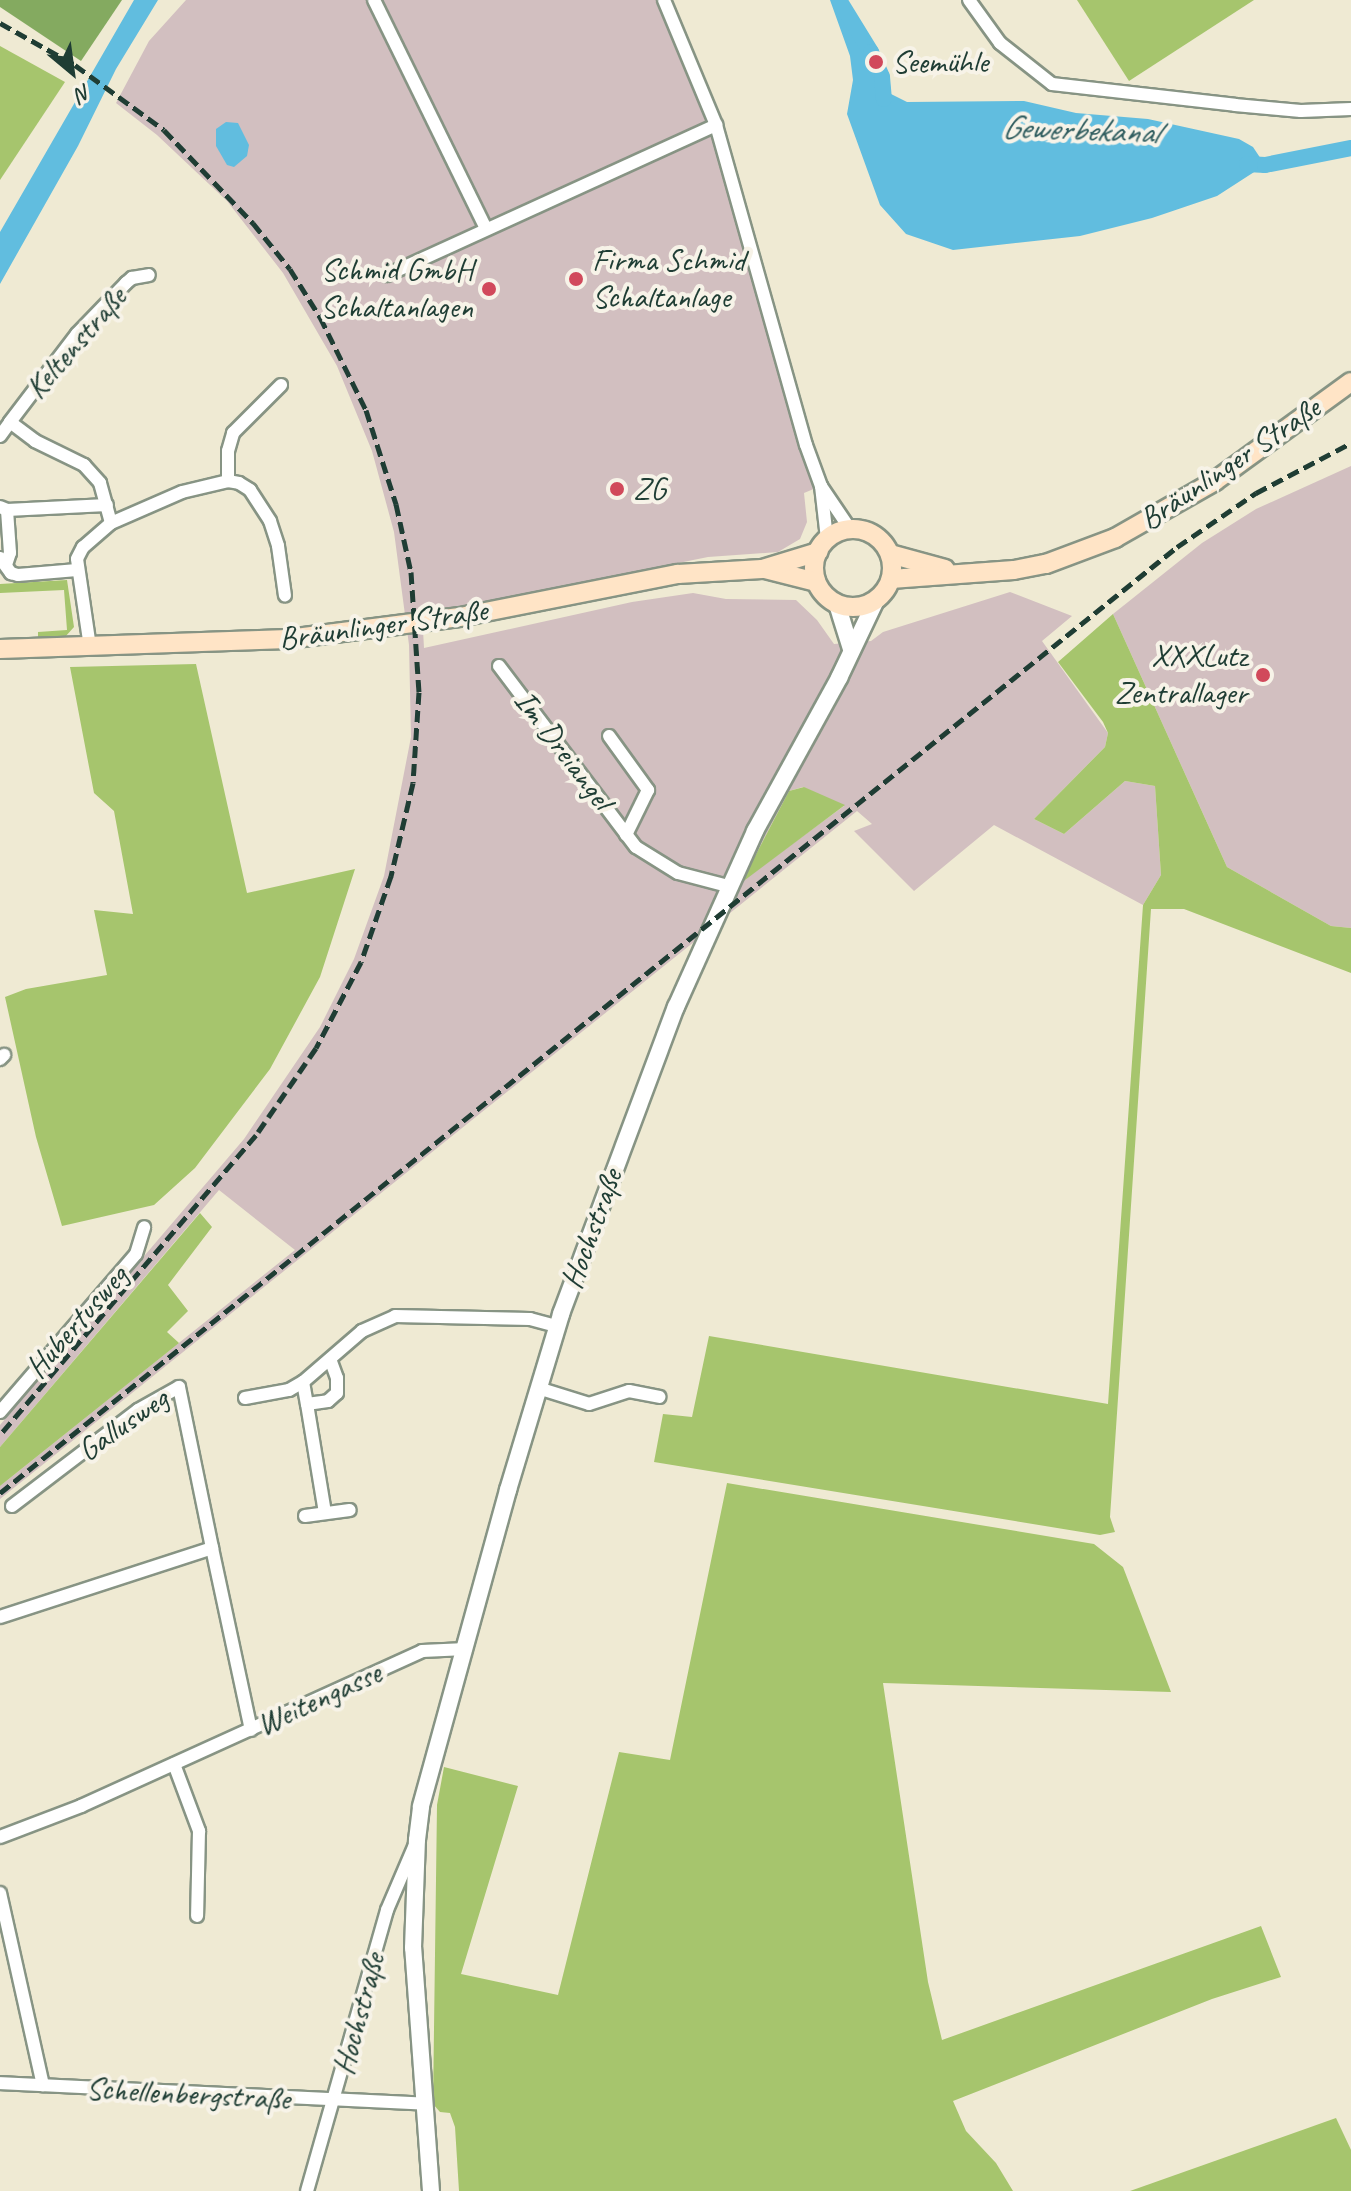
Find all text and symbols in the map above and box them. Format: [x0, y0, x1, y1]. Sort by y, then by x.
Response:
north arrow [32, 32, 112, 112]
place label: Seemühle [892, 43, 988, 81]
marker: Seemühle [867, 53, 885, 71]
text: N [71, 77, 96, 109]
water label: Gewerbekanal [1001, 106, 1159, 152]
place label: Firma Schmid Schaltanlage [592, 242, 742, 317]
place label: Schmid GmbH Schaltanlagen [320, 252, 473, 327]
marker: Firma Schmid Schaltanlage [567, 270, 585, 288]
street label: Keltenstraße [17, 279, 135, 407]
marker: Schmid GmbH Schaltanlagen [480, 280, 498, 298]
street label: Bräunlinger Straße [1132, 389, 1328, 539]
place label: ZG [633, 470, 666, 508]
marker: ZG [608, 480, 626, 498]
street label: Bräunlinger Straße [276, 591, 490, 659]
place label: XXXLutz Zentrallager [1115, 638, 1247, 713]
marker: XXXLutz Zentrallager [1254, 666, 1272, 684]
street label: Im Dreiangel [505, 682, 621, 818]
street label: Hochstraße [553, 1164, 631, 1294]
street label: Hubertusweg [18, 1258, 136, 1386]
street label: Gallusweg [70, 1380, 176, 1470]
street label: Weitengasse [251, 1654, 387, 1744]
street label: Hochstraße [324, 1949, 394, 2079]
street label: Schellenbergstraße [85, 2069, 291, 2119]

